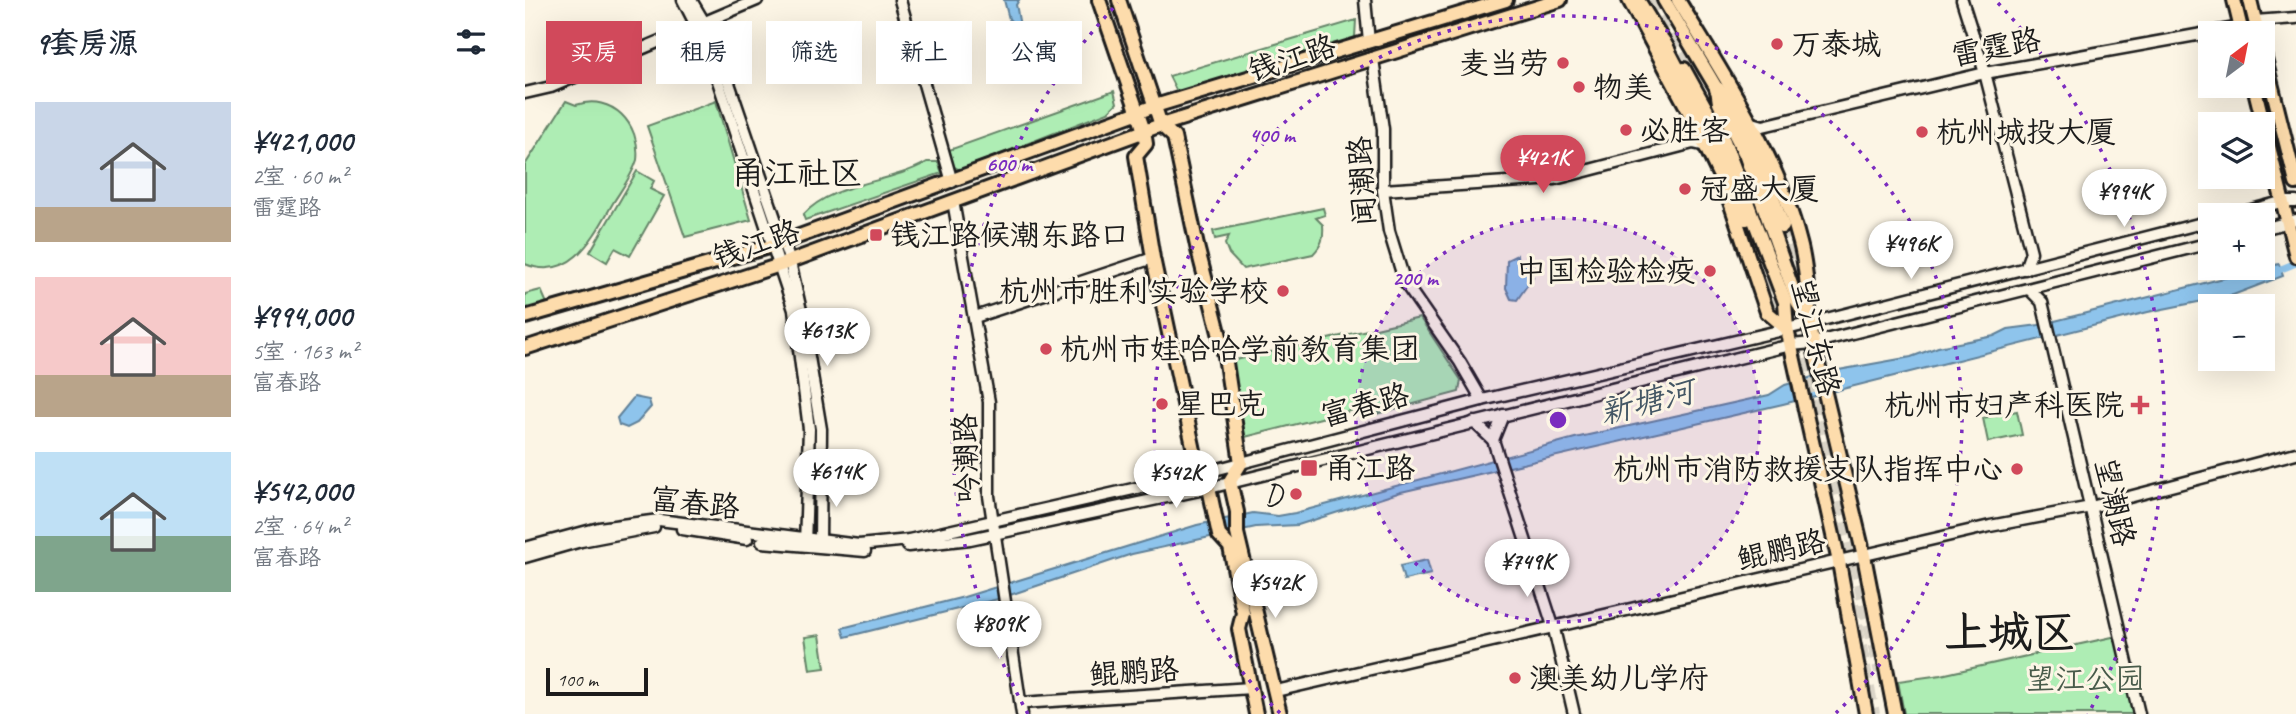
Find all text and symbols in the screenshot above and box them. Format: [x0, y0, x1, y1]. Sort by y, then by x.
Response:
street label: 雷霆路 [1948, 20, 2044, 74]
chip: 买房 [546, 21, 642, 84]
chip: 租房 [656, 21, 752, 84]
chip: 筛选 [766, 21, 862, 84]
chip: 新上 [876, 21, 972, 84]
chip: 公寓 [986, 21, 1082, 84]
north arrow [2198, 21, 2275, 98]
map controls [2198, 21, 2275, 371]
icon: filters [452, 23, 490, 61]
text: 9套房源 [35, 24, 138, 62]
place label: 万泰城 [1791, 25, 1881, 63]
street label: 钱江路 [1243, 26, 1341, 90]
marker: 万泰城 [1769, 36, 1785, 52]
place label: 麦当劳 [1459, 44, 1549, 82]
marker: 麦当劳 [1555, 55, 1571, 71]
place label: 物美 [1593, 68, 1653, 106]
marker: 物美 [1571, 79, 1587, 95]
place label: 必胜客 [1640, 111, 1730, 149]
button: layers [2198, 112, 2275, 189]
place label: 杭州城投大厦 [1936, 113, 2116, 151]
text: ¥421,000 [252, 122, 352, 160]
text: 400 m [1249, 122, 1297, 148]
marker: 必胜客 [1618, 122, 1634, 138]
marker: 杭州城投大厦 [1914, 124, 1930, 140]
icon: home [91, 130, 175, 214]
street label: 闻潮路 [1340, 135, 1384, 227]
pin: ¥421K [1494, 136, 1592, 195]
text: ¥421K [1516, 143, 1570, 172]
text: 600 m [986, 151, 1034, 177]
district label: 甬江社区 [731, 152, 863, 194]
text: 2室 · 60 m² [252, 162, 347, 191]
place label: 冠盛大厦 [1699, 170, 1819, 208]
pin: ¥994K [2075, 170, 2173, 229]
text: ¥994K [2098, 177, 2150, 206]
marker: 冠盛大厦 [1677, 181, 1693, 197]
text: 雷霆路 [252, 193, 321, 222]
button: + [2198, 203, 2275, 280]
street label: 钱江路 [707, 211, 805, 277]
place label: 钱江路候潮东路口 [890, 216, 1130, 254]
pin: ¥496K [1862, 222, 1960, 281]
marker: 钱江路候潮东路口 [868, 227, 884, 243]
text: ¥496K [1884, 229, 1938, 258]
place label: 中国检验检疫 [1516, 252, 1696, 290]
marker: 中国检验检疫 [1702, 263, 1718, 279]
text: 200 m [1392, 265, 1440, 291]
place label: 杭州市胜利实验学校 [999, 272, 1269, 310]
street label: 望江东路 [1783, 274, 1849, 400]
marker: 杭州市胜利实验学校 [1275, 283, 1291, 299]
button: − [2198, 294, 2275, 371]
text: ¥994,000 [252, 297, 352, 335]
icon: home [91, 305, 175, 389]
pin: ¥613K [778, 308, 876, 368]
text: ¥613K [800, 316, 854, 345]
place label: 杭州市娃哈哈学前教育集团 [1060, 330, 1420, 368]
text: 5室 · 163 m² [252, 337, 358, 366]
marker: 杭州市娃哈哈学前教育集团 [1038, 341, 1054, 357]
text: 富春路 [252, 368, 321, 397]
water label: 新塘河 [1595, 369, 1703, 434]
street label: 富春路 [1317, 375, 1413, 435]
place label: 星巴克 [1176, 385, 1266, 423]
place label: 杭州市妇产科医院 [1884, 386, 2124, 424]
marker: 杭州市妇产科医院 [2130, 395, 2150, 415]
marker: 星巴克 [1154, 396, 1170, 412]
centre of rings [1546, 408, 1570, 432]
street label: 吟潮路 [945, 412, 987, 504]
pin: ¥614K [787, 449, 885, 509]
place label: 甬江路 [1325, 449, 1415, 487]
pin: ¥542K [1127, 450, 1225, 510]
place label: 杭州市消防救援支队指挥中心 [1613, 450, 2003, 488]
street label: 望潮路 [2086, 454, 2144, 550]
text: ¥614K [809, 457, 863, 486]
text: ¥542K [1150, 458, 1202, 487]
marker: 甬江路 [1299, 458, 1319, 478]
marker: 杭州市消防救援支队指挥中心 [2009, 461, 2025, 477]
text: ¥542,000 [252, 472, 352, 510]
place label: D [1265, 475, 1285, 513]
street label: 富春路 [648, 479, 742, 527]
icon: home [91, 480, 175, 564]
marker: D [1288, 486, 1304, 502]
text: 2室 · 64 m² [252, 512, 347, 541]
street label: 鲲鹏路 [1733, 521, 1829, 579]
pin: ¥749K [1478, 540, 1576, 599]
text: 富春路 [252, 543, 321, 572]
text: ¥749K [1501, 547, 1553, 576]
pin: ¥542K [1226, 560, 1324, 620]
text: ¥542K [1249, 568, 1301, 597]
pin: ¥809K [950, 602, 1048, 661]
district label: 上城区 [1944, 605, 2076, 660]
text: ¥809K [973, 609, 1025, 638]
street label: 鲲鹏路 [1088, 650, 1180, 694]
place label: 澳美幼儿学府 [1529, 659, 1709, 697]
park label: 望江公园 [2025, 660, 2145, 698]
scale bar [546, 665, 647, 697]
text: 100 m [557, 668, 598, 692]
marker: 澳美幼儿学府 [1507, 670, 1523, 686]

